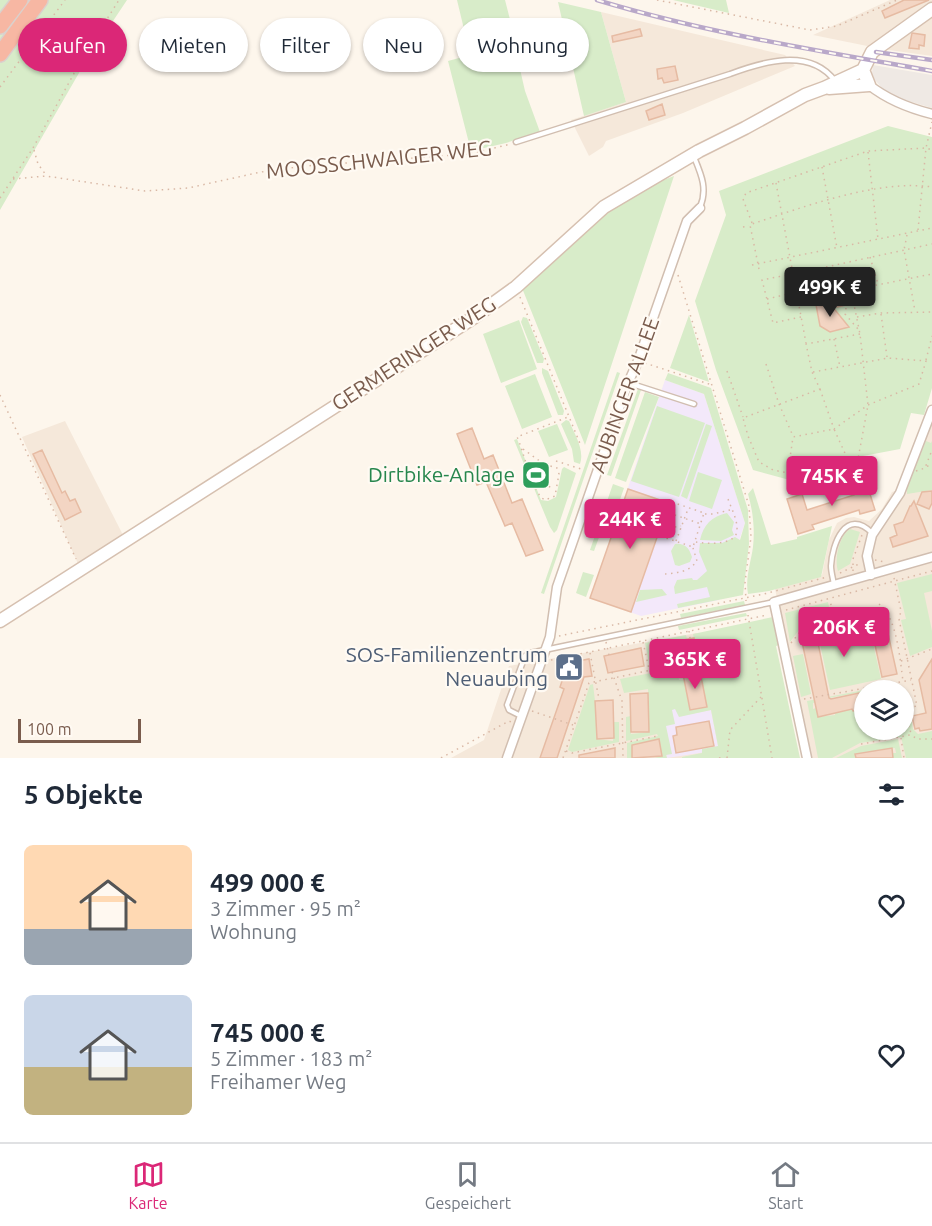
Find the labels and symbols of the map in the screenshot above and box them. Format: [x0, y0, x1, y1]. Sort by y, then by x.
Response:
street label: MOOSSCHWAIGER WEG [265, 135, 493, 183]
pin: 499K € [781, 267, 879, 318]
street label: GERMERINGER WEG [327, 291, 500, 415]
street label: AUBINGER ALLEE [585, 314, 663, 476]
pin: 745K € [783, 456, 881, 507]
sports icon: Dirtbike-Anlage [520, 459, 552, 491]
place label: Dirtbike-Anlage [368, 462, 515, 486]
pin: 244K € [581, 499, 679, 550]
pin: 206K € [795, 607, 893, 658]
pin: 365K € [646, 639, 744, 690]
place label: SOS-Familienzentrum Neuaubing [346, 642, 548, 690]
public building icon: SOS-Familienzentrum Neuaubing [553, 651, 585, 683]
scale bar [18, 716, 141, 744]

